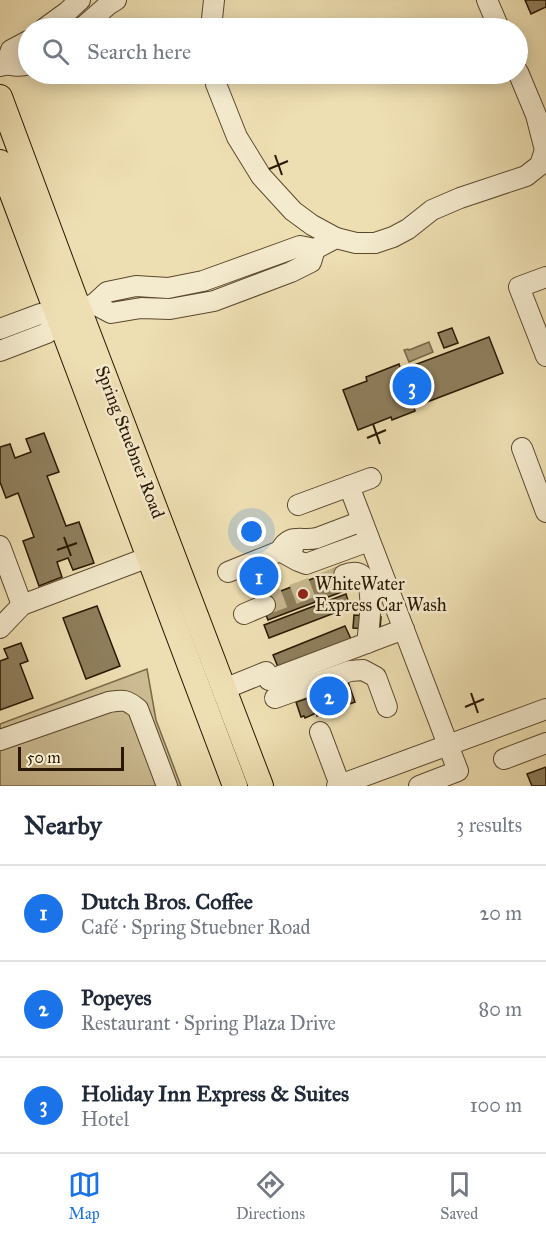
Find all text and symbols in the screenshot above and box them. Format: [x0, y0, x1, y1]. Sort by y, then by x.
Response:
search box [18, 18, 528, 84]
icon: search [39, 35, 72, 68]
text: Search here [87, 38, 191, 65]
street label: Spring Stuebner Road [90, 363, 169, 522]
pin: 3 [392, 364, 432, 408]
your location [237, 517, 266, 546]
pin: 1 [240, 554, 278, 598]
place label: WhiteWater Express Car Wash [315, 573, 447, 616]
marker: WhiteWater Express Car Wash [296, 587, 310, 601]
pin: 2 [310, 674, 348, 718]
scale bar [18, 744, 124, 772]
text: 50 m [27, 748, 61, 767]
text: Nearby [24, 809, 102, 841]
text: 3 results [456, 813, 522, 837]
text: Dutch Bros. Coffee [81, 888, 253, 915]
text: 1 [40, 901, 47, 925]
text: 20 m [479, 901, 522, 925]
text: Café · Spring Stuebner Road [81, 915, 311, 939]
text: Popeyes [81, 984, 152, 1011]
text: 2 [39, 997, 48, 1021]
text: 80 m [479, 997, 522, 1021]
text: Restaurant · Spring Plaza Drive [81, 1011, 336, 1035]
text: Holiday Inn Express & Suites [81, 1080, 349, 1107]
text: 3 [40, 1093, 48, 1117]
text: 100 m [470, 1093, 522, 1117]
text: Hotel [81, 1107, 129, 1131]
tab: Map [68, 1168, 101, 1223]
tab: Directions [236, 1168, 305, 1223]
tab: Saved [440, 1168, 478, 1223]

